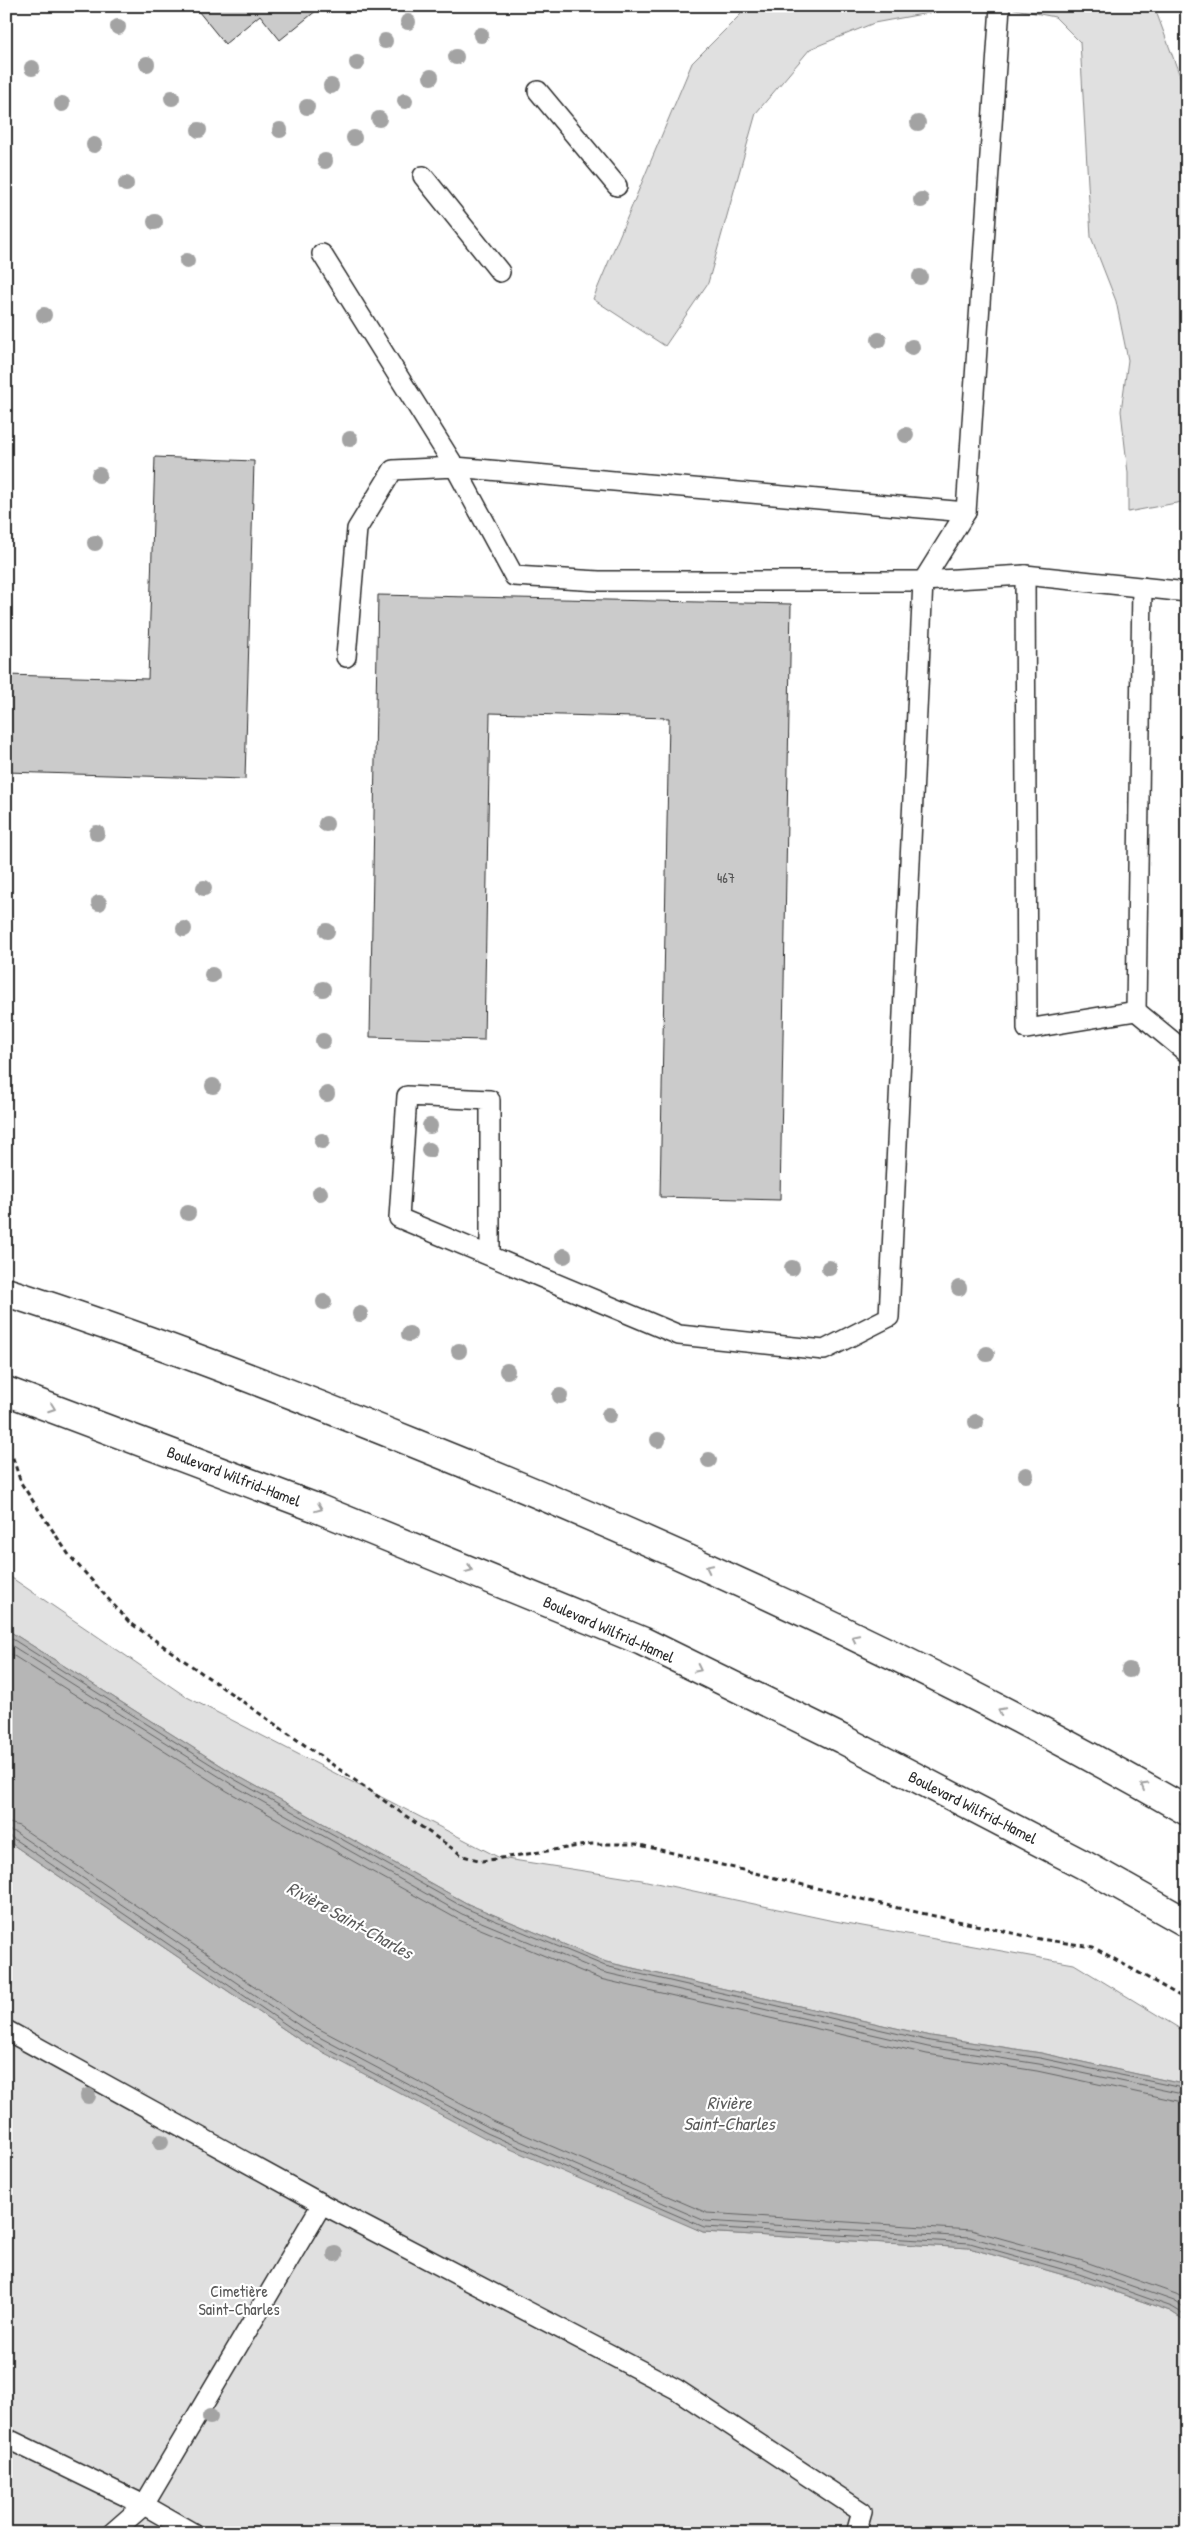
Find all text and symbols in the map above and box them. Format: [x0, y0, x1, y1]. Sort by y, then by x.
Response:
house number: 467 [717, 868, 735, 887]
one-way arrow [47, 1402, 56, 1412]
street label: Boulevard Wilfrid-Hamel [164, 1440, 305, 1512]
one-way arrow [314, 1502, 323, 1512]
one-way arrow [465, 1563, 473, 1573]
one-way arrow [705, 1564, 714, 1574]
street label: Boulevard Wilfrid-Hamel [540, 1590, 679, 1668]
one-way arrow [851, 1634, 860, 1644]
one-way arrow [693, 1663, 702, 1673]
one-way arrow [997, 1706, 1006, 1717]
street label: Boulevard Wilfrid-Hamel [905, 1765, 1042, 1849]
one-way arrow [1141, 1783, 1150, 1793]
water label: Rivière Saint-Charles [283, 1875, 419, 1966]
water label: Rivière Saint-Charles [683, 2090, 777, 2136]
park label: Cimetière Saint-Charles [198, 2280, 280, 2320]

